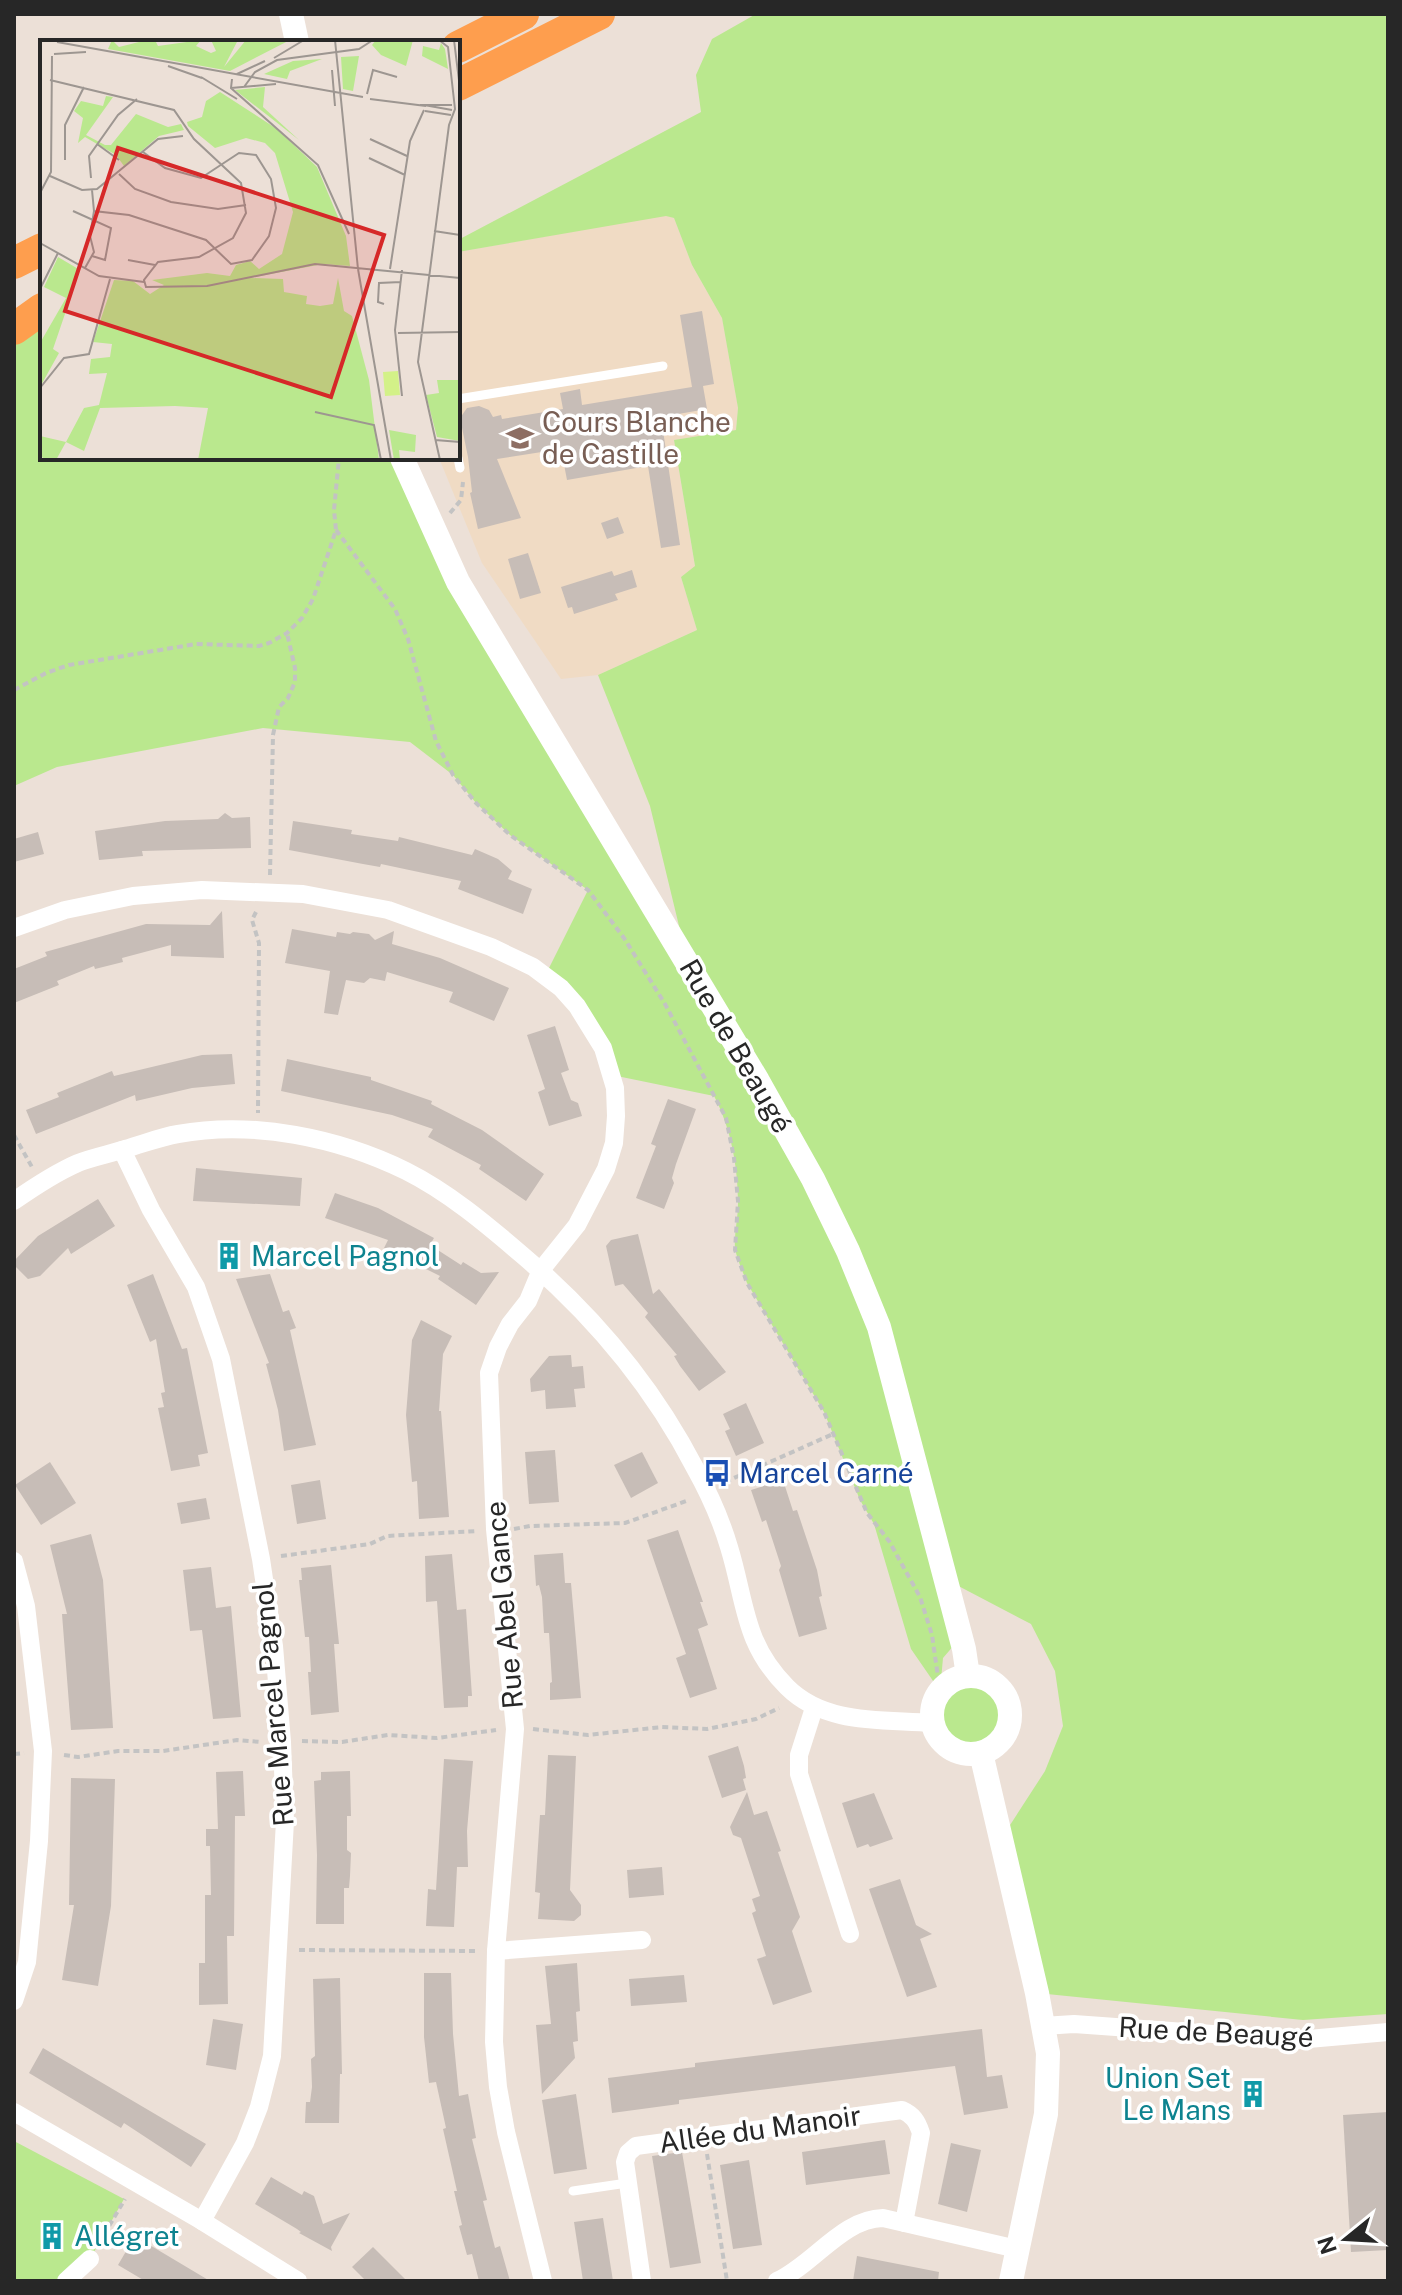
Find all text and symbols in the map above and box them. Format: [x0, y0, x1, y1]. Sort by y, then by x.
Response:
inset map [40, 40, 460, 460]
place label: Cours Blanche de Castille [542, 405, 731, 470]
school or university icon: Cours Blanche de Castille [505, 423, 535, 453]
street label: Rue de Beaugé [673, 953, 800, 1139]
place label: Marcel Pagnol [251, 1239, 439, 1272]
building icon: Marcel Pagnol [214, 1241, 244, 1271]
place label: Marcel Carné [739, 1456, 914, 1489]
bus stop icon: Marcel Carné [702, 1458, 732, 1488]
street label: Rue Abel Gance [478, 1500, 529, 1710]
street label: Rue Marcel Pagnol [245, 1580, 300, 1828]
street label: Rue de Beaugé [1118, 2010, 1314, 2053]
place label: Union Set Le Mans [1105, 2061, 1231, 2126]
building icon: Union Set Le Mans [1238, 2079, 1268, 2109]
street label: Allée du Manoir [657, 2098, 863, 2159]
north arrow [1306, 2199, 1386, 2279]
place label: Allégret [74, 2219, 180, 2252]
building icon: Allégret [37, 2221, 67, 2251]
text: N [1312, 2233, 1342, 2257]

